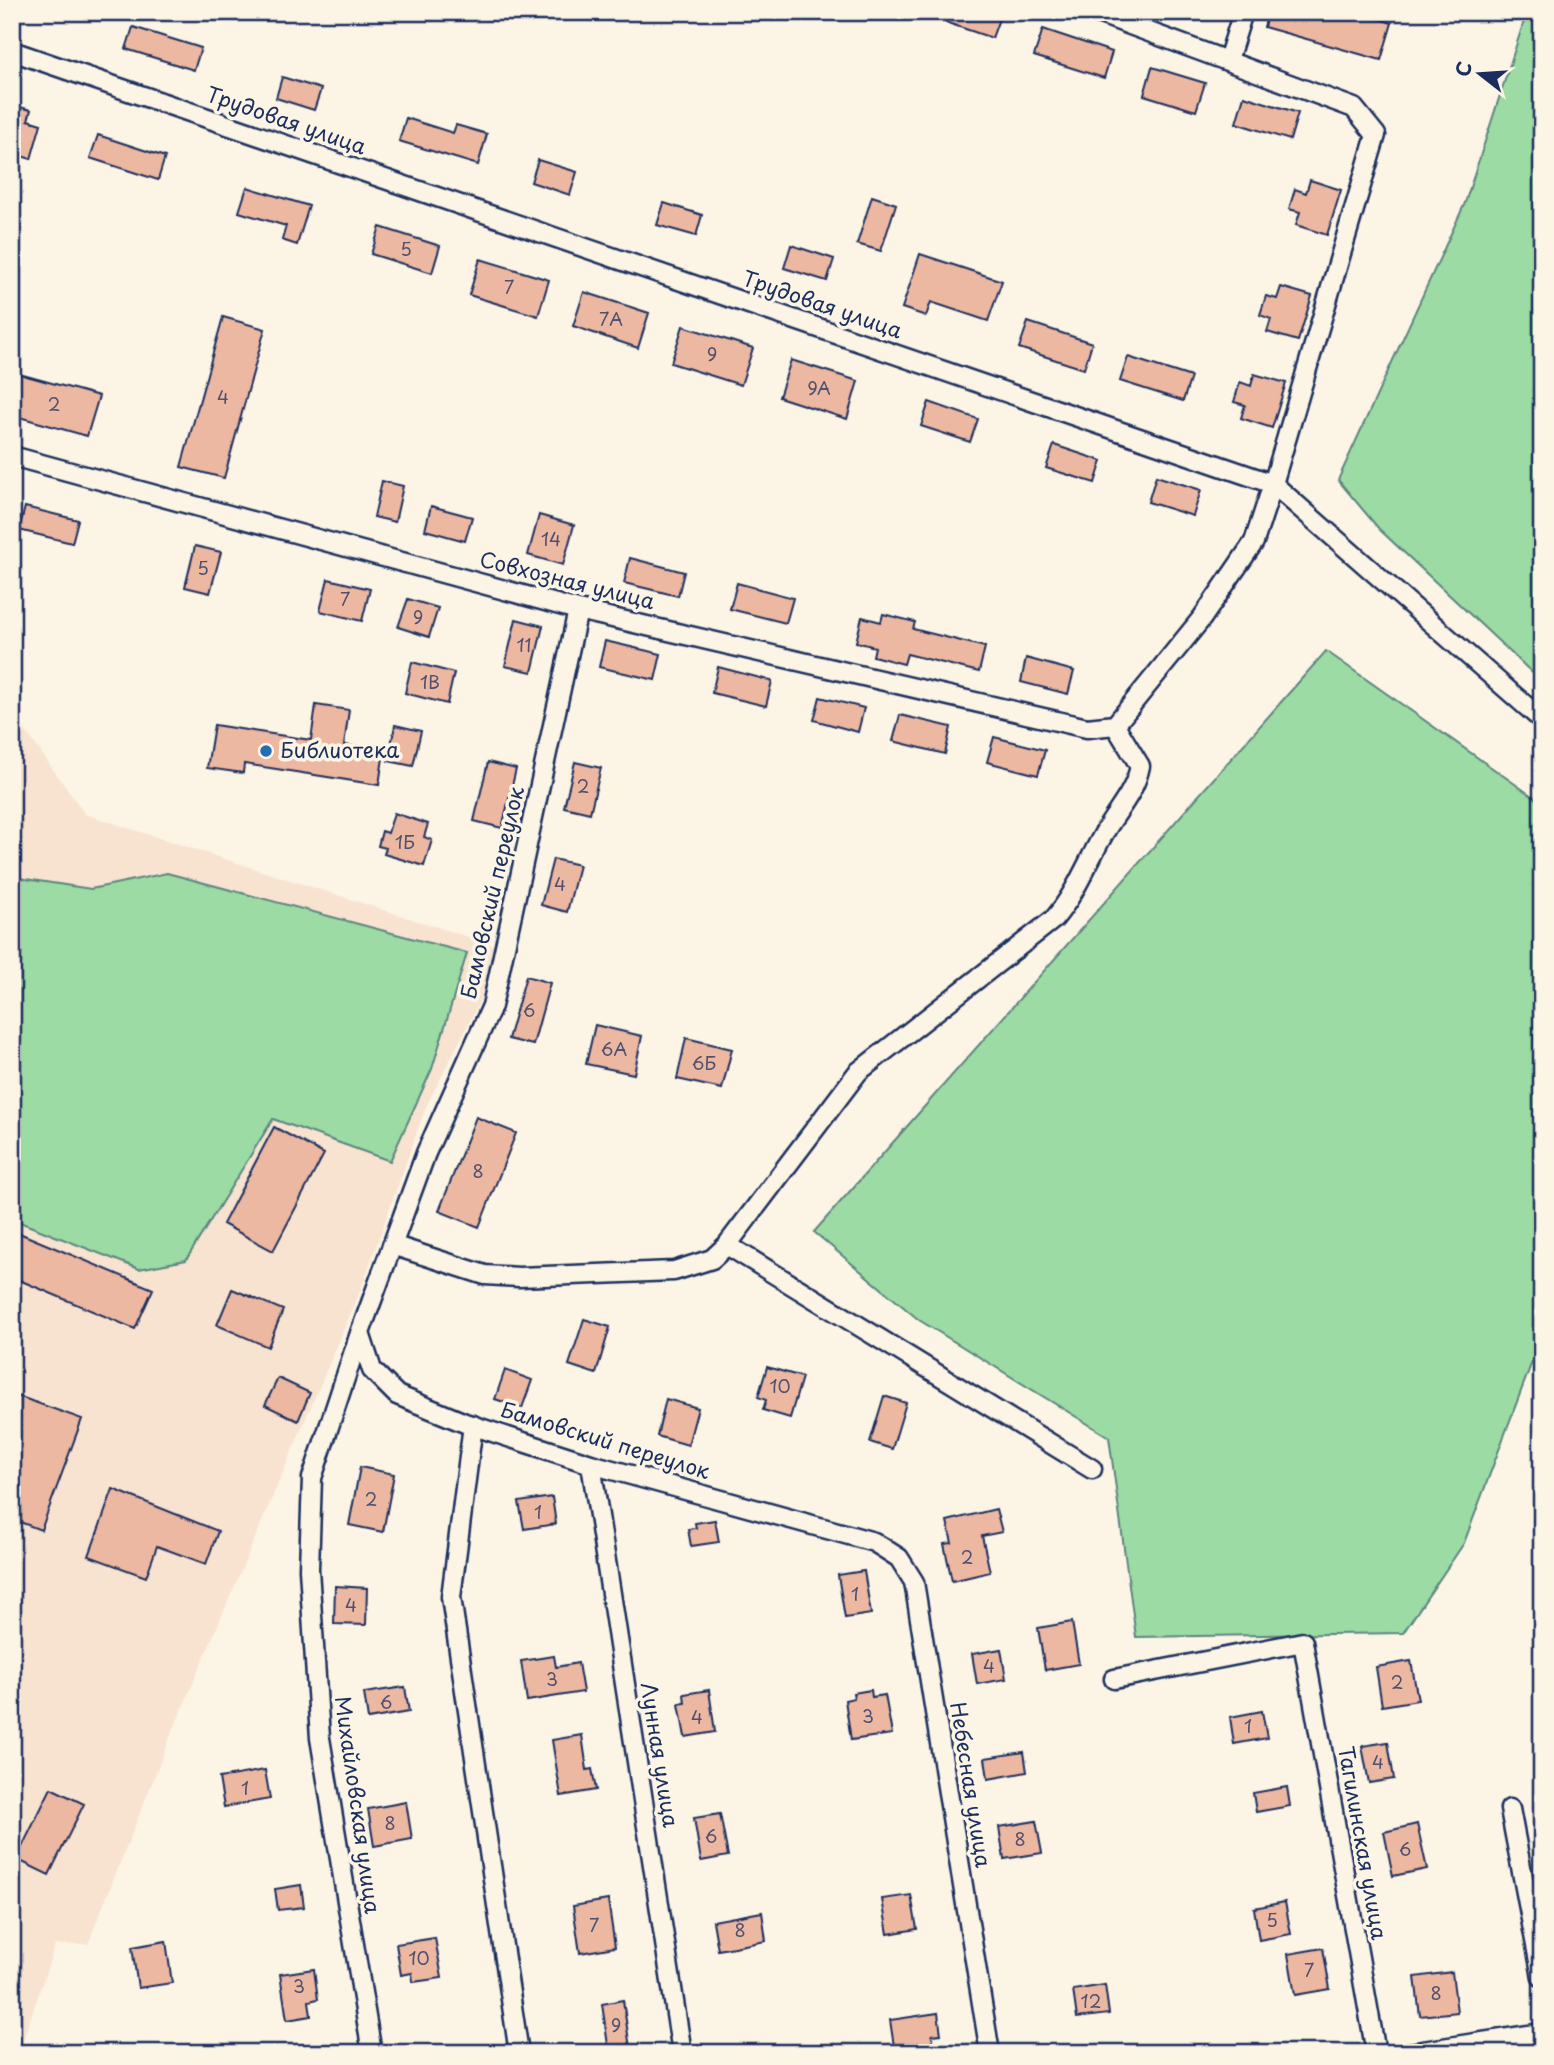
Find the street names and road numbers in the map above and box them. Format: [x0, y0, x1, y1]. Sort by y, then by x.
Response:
street label: Трудовая улица [202, 77, 372, 162]
street label: Трудовая улица [738, 261, 908, 346]
street label: Совхозная улица [477, 542, 659, 616]
street label: Бамовский переулок [451, 782, 531, 1002]
street label: Бамовский переулок [497, 1392, 715, 1486]
street label: Лунная улица [634, 1680, 688, 1830]
street label: Михайловская улица [328, 1694, 390, 1916]
street label: Небесная улица [943, 1700, 1001, 1871]
street label: Тагилинская улица [1331, 1743, 1397, 1943]

